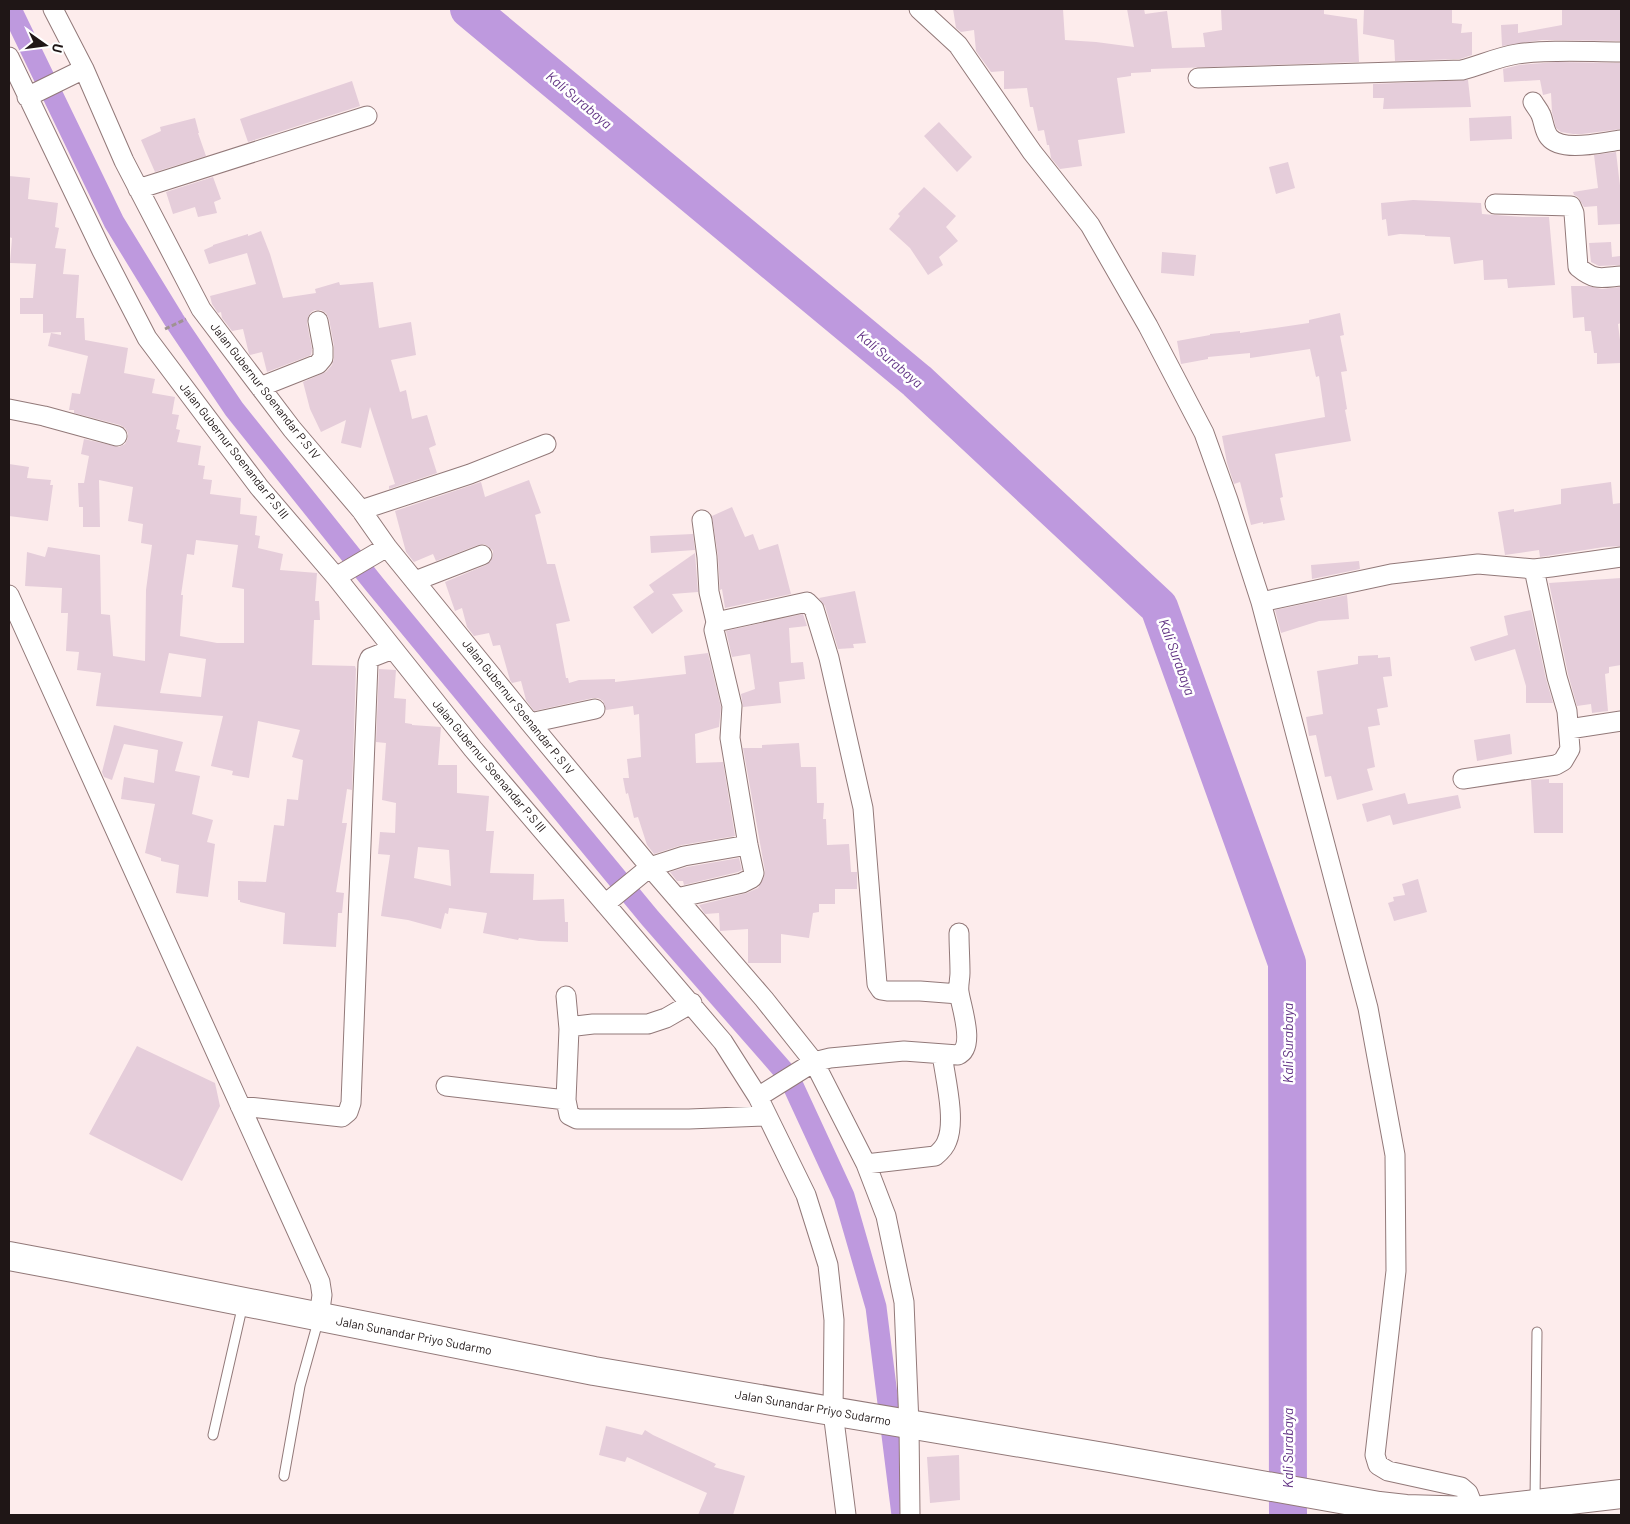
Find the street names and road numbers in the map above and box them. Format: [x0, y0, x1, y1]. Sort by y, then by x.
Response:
street label: Jalan Gubernur Soenandar P.S IV [208, 319, 323, 461]
street label: Jalan Gubernur Soenandar P.S III [177, 380, 292, 521]
street label: Jalan Gubernur Soenandar P.S IV [460, 636, 578, 777]
street label: Jalan Gubernur Soenandar P.S III [430, 696, 549, 834]
street label: Jalan Sunandar Priyo Sudarmo [335, 1313, 493, 1357]
street label: Jalan Sunandar Priyo Sudarmo [734, 1386, 892, 1428]

